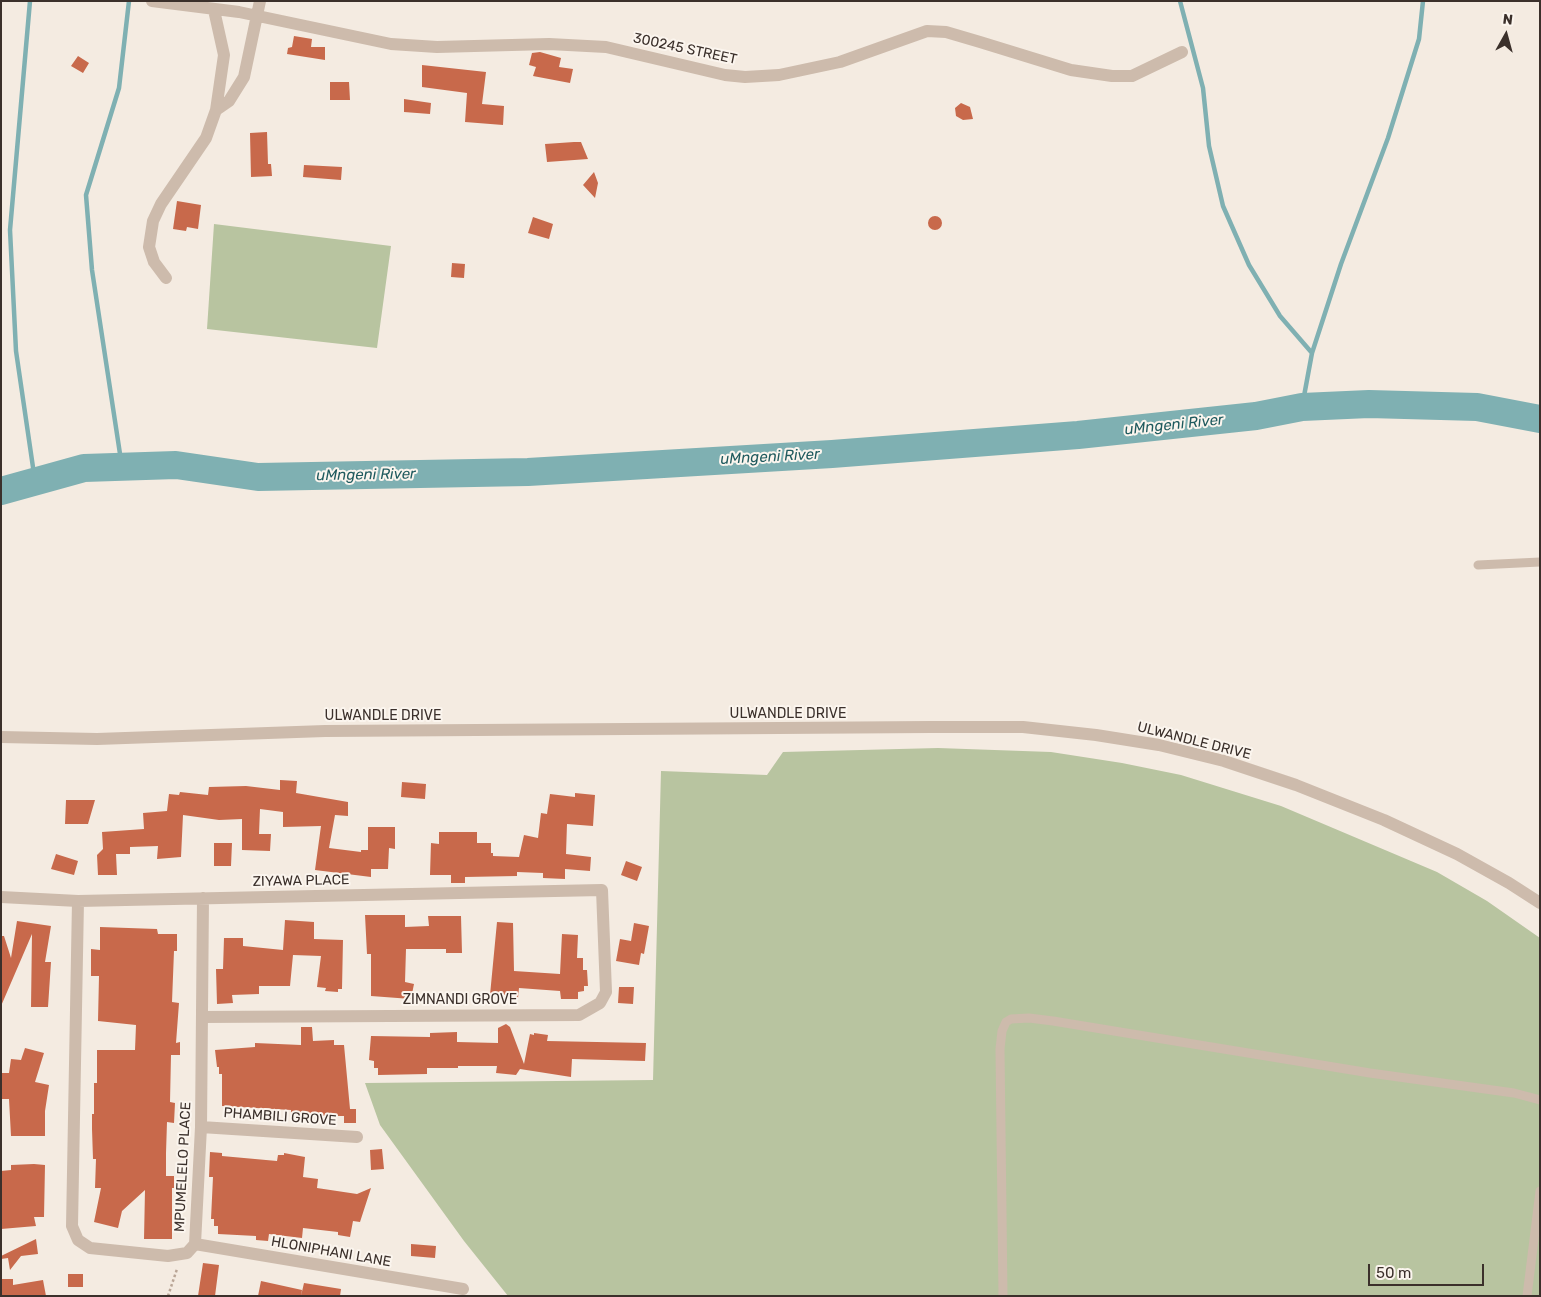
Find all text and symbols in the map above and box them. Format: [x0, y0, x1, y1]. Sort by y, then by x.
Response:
north arrow [1481, 10, 1531, 60]
text: N [1502, 11, 1514, 29]
street label: 300245 STREET [632, 30, 738, 68]
water label: uMngeni River [1124, 411, 1224, 439]
water label: uMngeni River [720, 445, 820, 469]
water label: uMngeni River [316, 465, 416, 485]
street label: ULWANDLE DRIVE [730, 706, 846, 722]
street label: ULWANDLE DRIVE [325, 708, 441, 724]
street label: ULWANDLE DRIVE [1135, 719, 1253, 763]
street label: ZIYAWA PLACE [252, 872, 350, 890]
street label: ZIMNANDI GROVE [403, 992, 517, 1008]
street label: MPUMELELO PLACE [171, 1101, 195, 1233]
street label: PHAMBILI GROVE [223, 1105, 337, 1129]
street label: HLONIPHANI LANE [270, 1233, 392, 1271]
scale bar [1371, 1254, 1487, 1286]
text: 50 m [1376, 1264, 1411, 1282]

